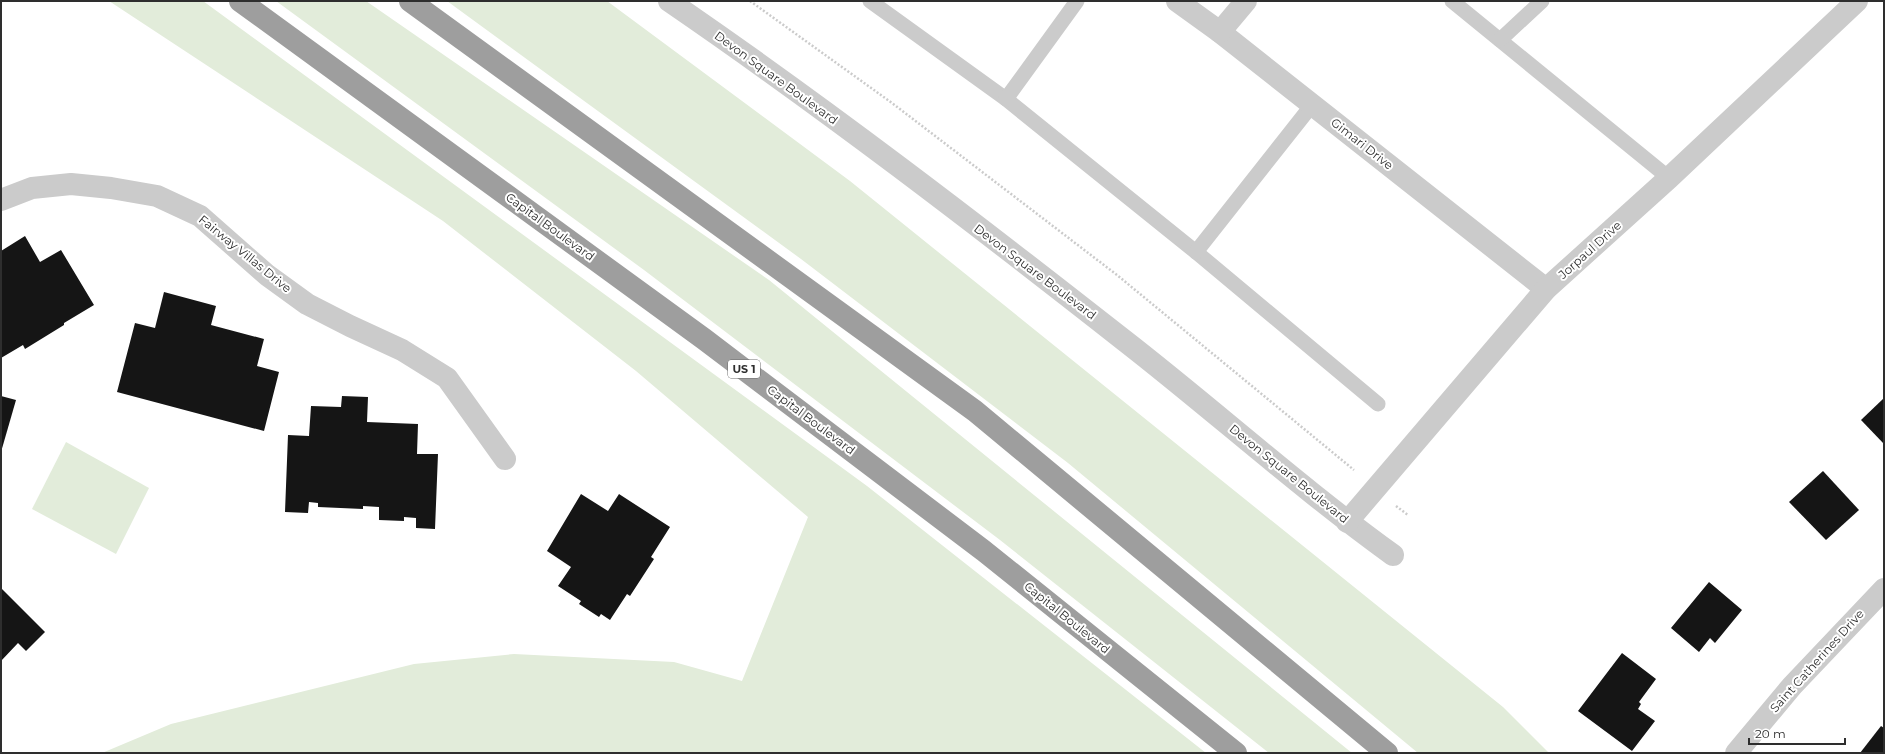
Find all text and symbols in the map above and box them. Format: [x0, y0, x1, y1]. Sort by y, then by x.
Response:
street label: Devon Square Boulevard [712, 28, 841, 127]
street label: Gimari Drive [1328, 115, 1396, 173]
street label: Capital Boulevard [503, 189, 598, 264]
street label: Fairway Villas Drive [196, 212, 295, 296]
street label: Jorpaul Drive [1554, 218, 1624, 282]
street label: Devon Square Boulevard [971, 221, 1099, 322]
road number: US 1 [728, 360, 760, 378]
street label: Capital Boulevard [764, 382, 858, 457]
street label: Devon Square Boulevard [1227, 421, 1352, 526]
street label: Capital Boulevard [1021, 578, 1113, 657]
street label: Saint Catherines Drive [1766, 606, 1867, 715]
scale bar [1749, 720, 1845, 746]
text: 20 m [1755, 726, 1786, 741]

